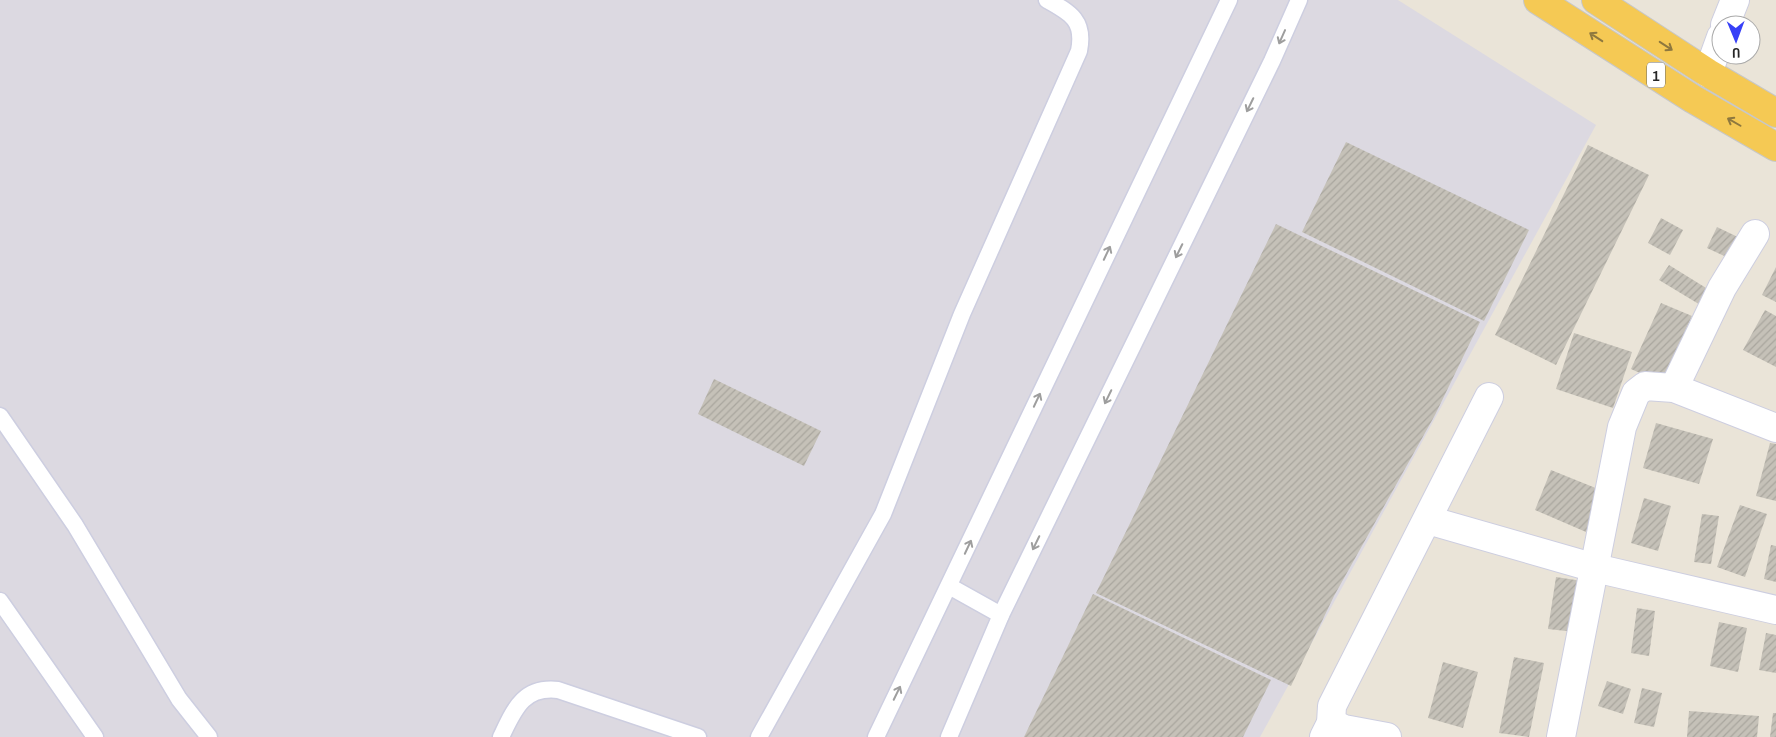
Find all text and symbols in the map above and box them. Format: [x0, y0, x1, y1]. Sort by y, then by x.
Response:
north arrow [1711, 15, 1761, 65]
one-way arrow [1277, 29, 1287, 44]
one-way arrow [1589, 32, 1603, 42]
one-way arrow [1658, 41, 1672, 51]
text: U [1732, 44, 1741, 62]
road number: 1 [1647, 62, 1665, 88]
one-way arrow [1245, 97, 1255, 112]
one-way arrow [1727, 117, 1741, 127]
one-way arrow [1174, 243, 1183, 258]
one-way arrow [1103, 246, 1112, 261]
one-way arrow [1103, 389, 1112, 404]
one-way arrow [1033, 393, 1043, 408]
one-way arrow [1031, 535, 1040, 550]
one-way arrow [963, 539, 973, 554]
one-way arrow [893, 686, 902, 701]

